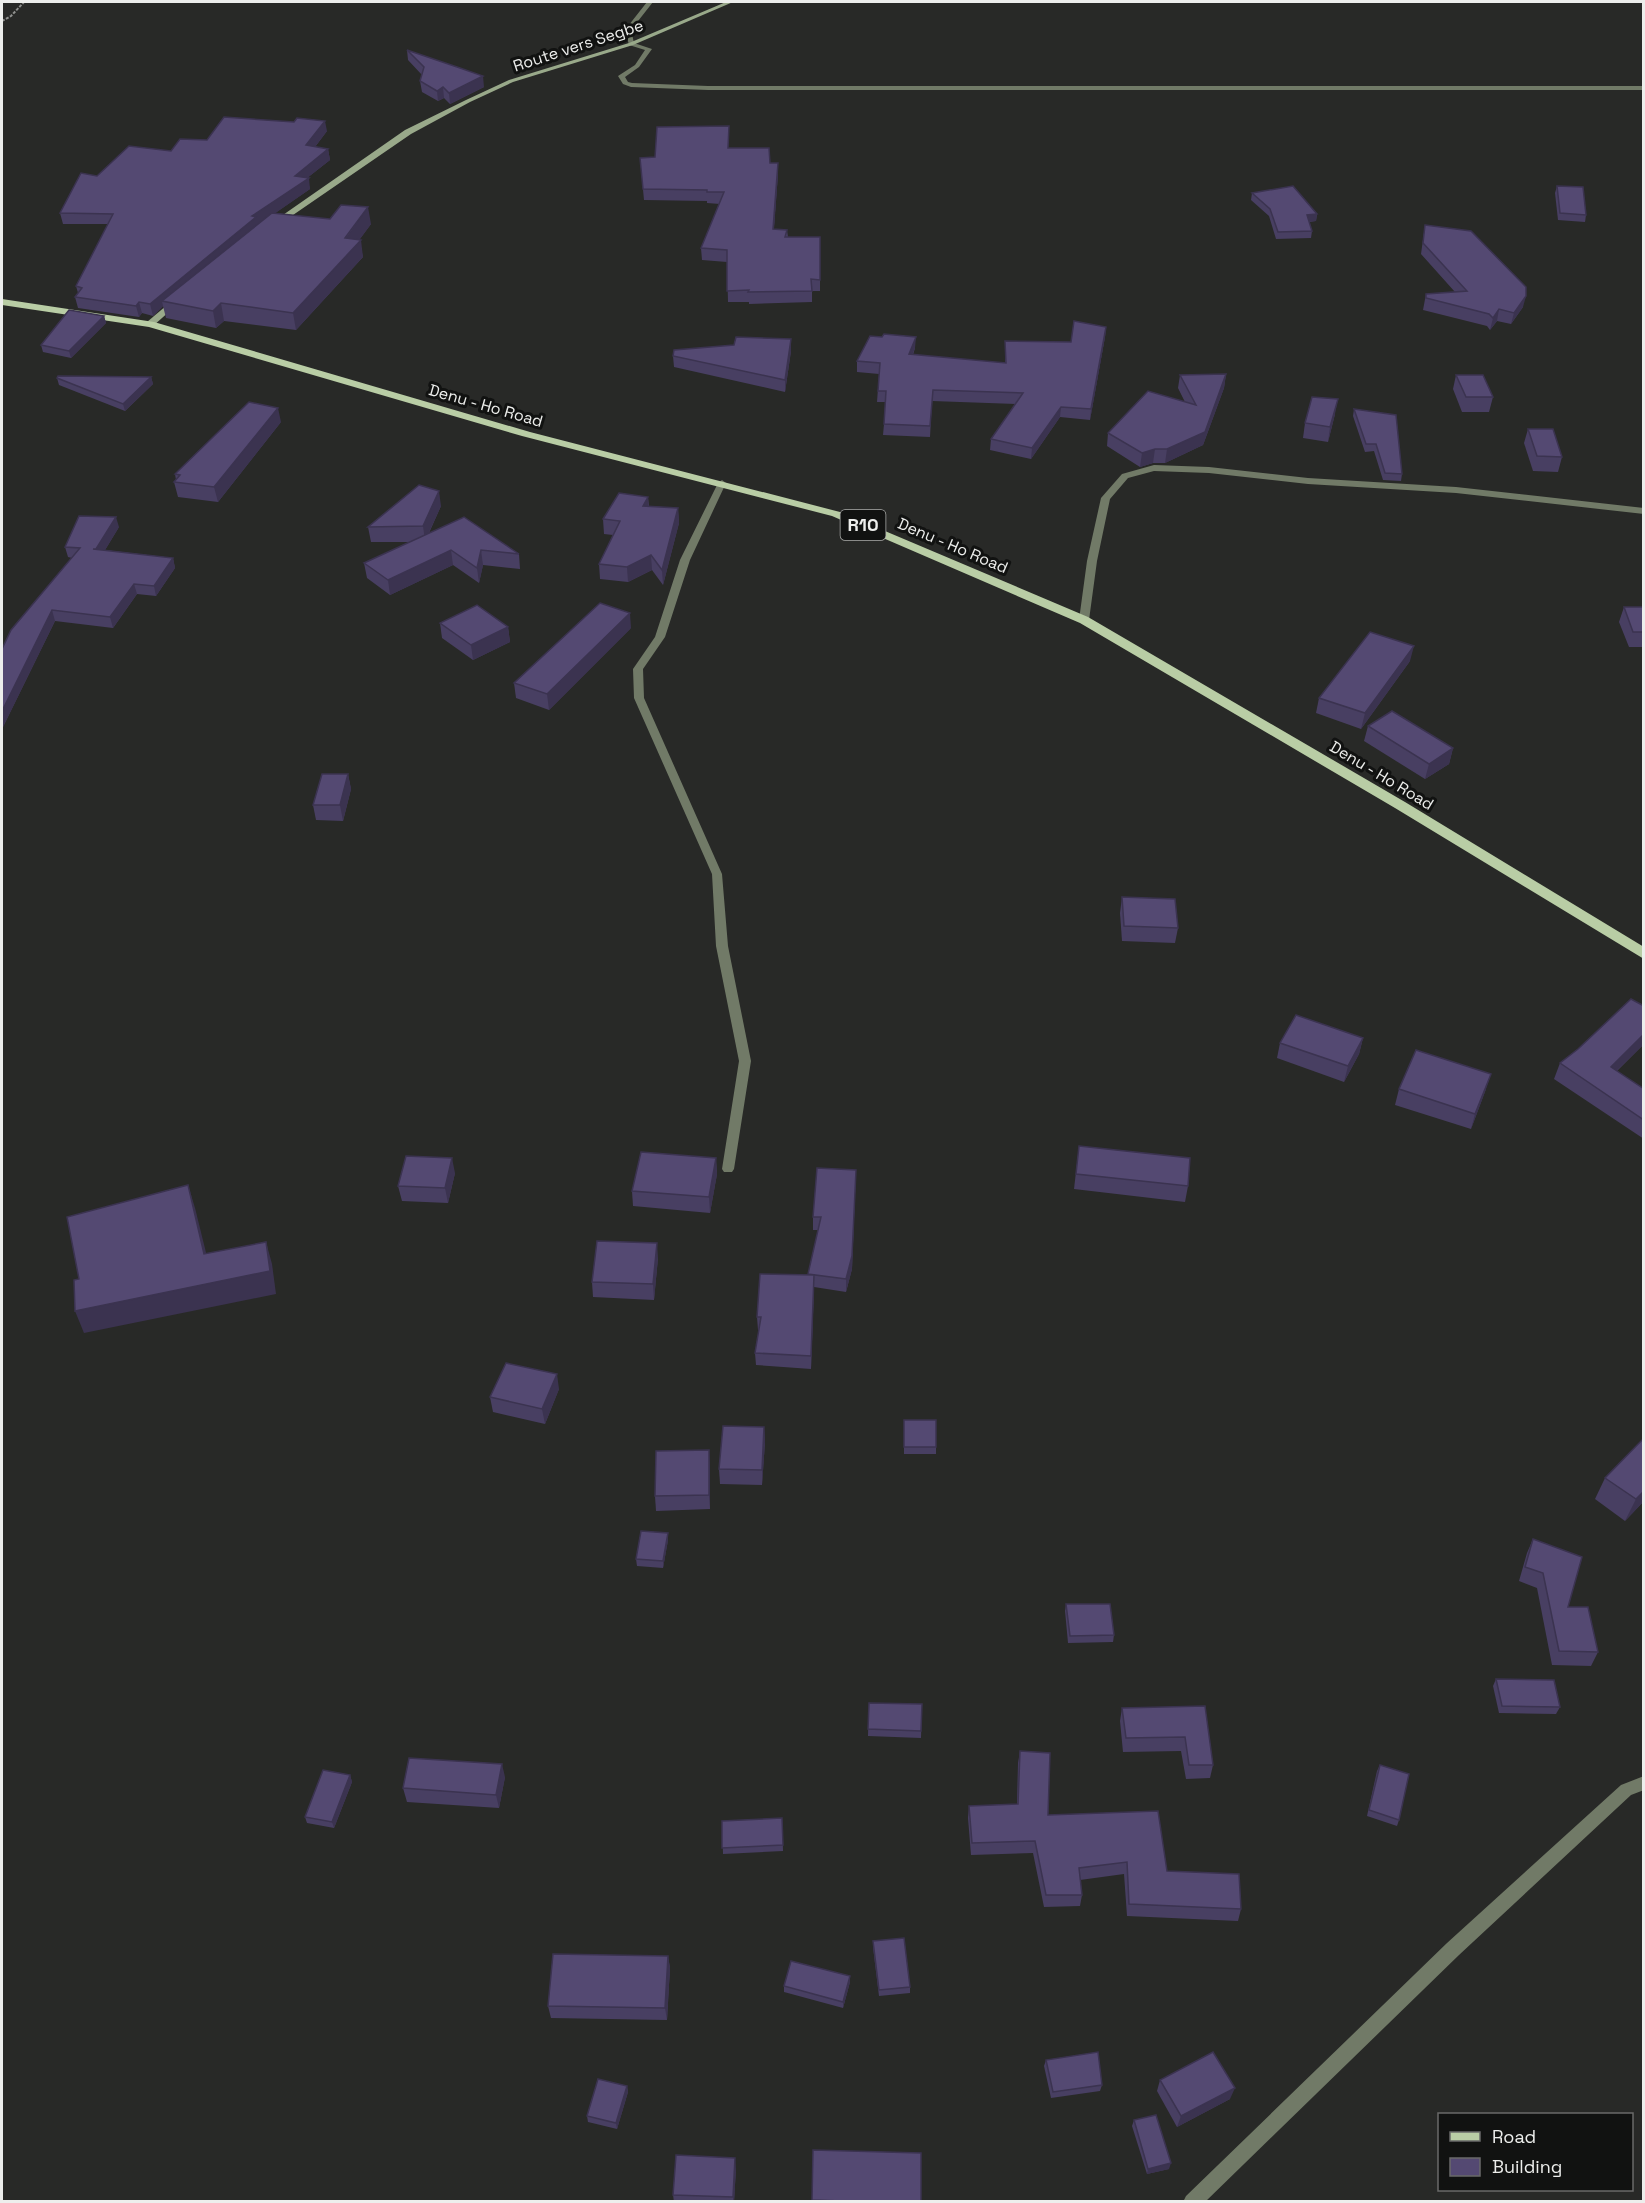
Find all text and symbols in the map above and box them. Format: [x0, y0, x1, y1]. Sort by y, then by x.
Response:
street label: Route vers Segbe [510, 14, 646, 76]
street label: Denu - Ho Road [426, 379, 545, 432]
road number: R10 [840, 510, 886, 540]
street label: Denu - Ho Road [894, 513, 1011, 578]
street label: Denu - Ho Road [1326, 736, 1438, 815]
legend [1438, 2113, 1633, 2191]
text: Road [1492, 2125, 1536, 2148]
text: Building [1492, 2155, 1562, 2178]

